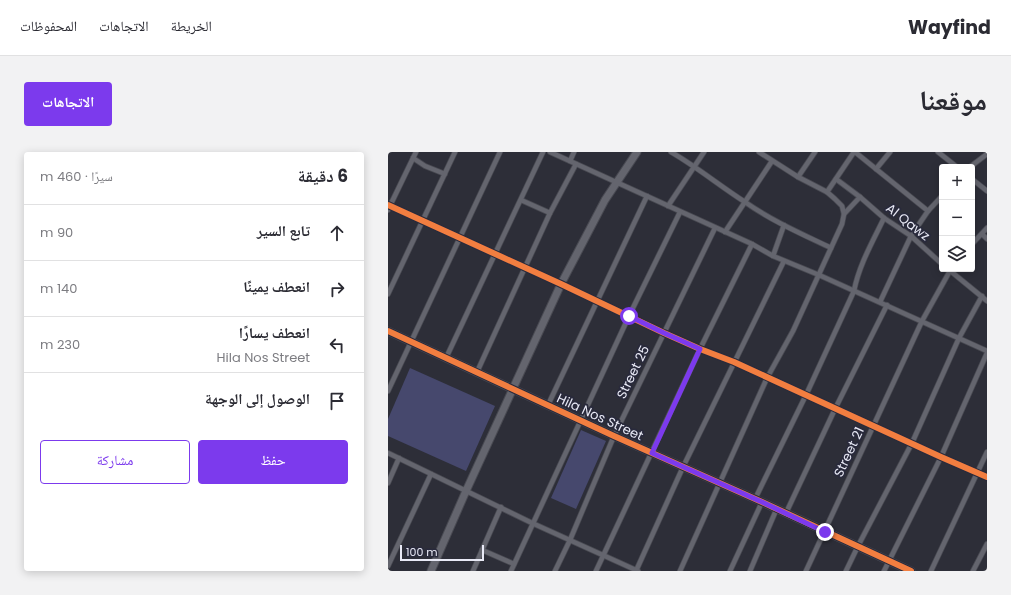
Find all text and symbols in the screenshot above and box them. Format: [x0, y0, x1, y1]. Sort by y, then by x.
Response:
text: Wayfind [908, 14, 991, 41]
text: المحفوظات [20, 16, 77, 36]
text: الاتجاهات [99, 16, 149, 36]
text: الخريطة [171, 16, 212, 36]
text: موقعنا [919, 81, 987, 120]
button: الاتجاهات [24, 82, 112, 126]
text: 6 دقيقة [298, 164, 348, 188]
map controls [939, 164, 975, 272]
button: + [939, 164, 975, 200]
text: سيرًا · 460 m [40, 167, 113, 186]
street label: Al Qawz [882, 199, 934, 245]
button: − [939, 200, 975, 236]
text: تابع السير [257, 220, 310, 241]
icon: ahead [326, 222, 348, 244]
text: 90 m [40, 223, 73, 242]
button: layers [939, 236, 975, 272]
text: انعطف يمينًا [243, 276, 310, 297]
icon: right [326, 278, 348, 300]
text: 140 m [40, 279, 77, 298]
route start [620, 307, 638, 325]
text: انعطف يسارًا [239, 322, 310, 343]
icon: left [326, 334, 348, 356]
text: 230 m [40, 335, 80, 354]
street label: Street 25 [612, 342, 654, 402]
text: Hila Nos Street [217, 348, 310, 367]
text: الوصول إلى الوجهة [205, 388, 310, 409]
street label: Hila Nos Street [554, 389, 647, 445]
icon: arrive [326, 390, 348, 412]
street label: Street 21 [829, 424, 869, 480]
button: مشاركة [40, 440, 190, 484]
button: حفظ [198, 440, 348, 484]
route end [816, 523, 834, 541]
scale bar [400, 543, 484, 562]
text: 100 m [406, 544, 438, 560]

